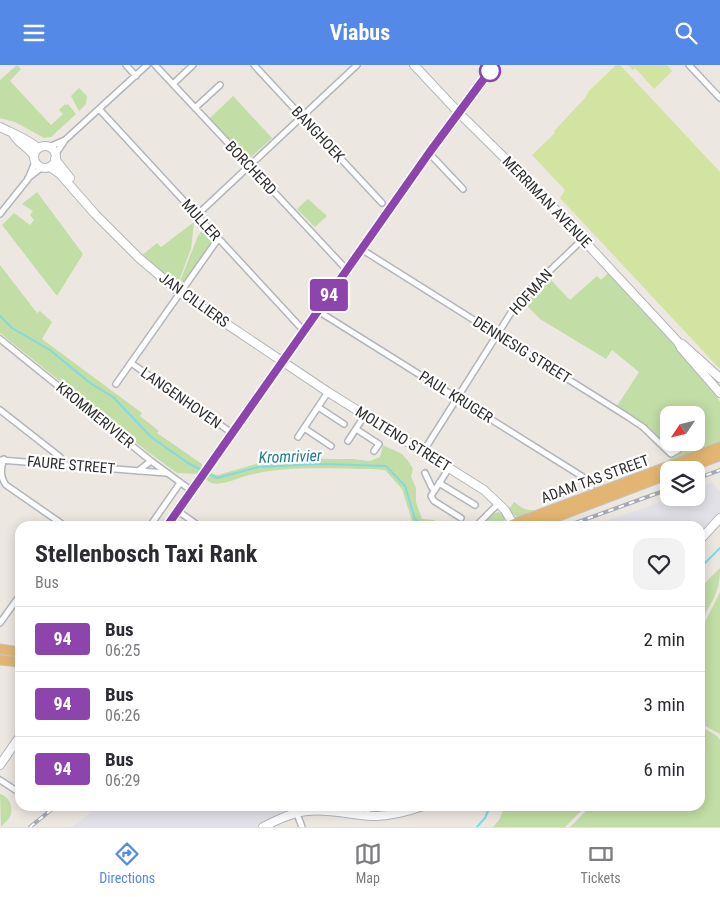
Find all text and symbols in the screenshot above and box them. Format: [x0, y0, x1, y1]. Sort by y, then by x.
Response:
icon: menu [20, 19, 48, 47]
icon: search [672, 19, 700, 47]
text: Viabus [330, 20, 390, 45]
unlabelled marker [479, 60, 501, 82]
street label: BANGHOEK [288, 103, 349, 166]
street label: BORCHERD [222, 137, 280, 199]
street label: MERRIMAN AVENUE [499, 152, 595, 252]
street label: MULLER [178, 196, 224, 244]
street label: HOFMAN [506, 266, 556, 318]
street label: JAN CILLIERS [156, 269, 233, 331]
line badge: 94 [306, 279, 352, 311]
text: 94 [320, 284, 338, 305]
street label: DENNESIG STREET [470, 313, 575, 387]
street label: LANGENHOVEN [137, 364, 225, 432]
street label: PAUL KRUGER [416, 367, 496, 427]
street label: KROMMERIVIER [53, 378, 137, 452]
street label: MOLTENO STREET [352, 403, 454, 476]
north arrow [660, 406, 705, 451]
map controls [660, 406, 705, 506]
water label: Kromrivier [258, 446, 323, 467]
street label: ADAM TAS STREET [538, 451, 652, 507]
street label: FAURE STREET [26, 452, 116, 478]
button: layers [660, 461, 705, 506]
button: heart [633, 538, 685, 590]
text: Stellenbosch Taxi Rank [35, 540, 257, 568]
text: Bus [35, 573, 59, 592]
text: Bus [105, 618, 134, 641]
text: 94 [53, 628, 72, 649]
text: 2 min [643, 628, 685, 651]
text: 06:25 [105, 641, 140, 660]
text: Bus [105, 683, 134, 706]
text: 94 [53, 693, 72, 714]
text: 3 min [643, 693, 685, 716]
text: 06:26 [105, 706, 140, 725]
text: Bus [105, 748, 134, 771]
text: 94 [53, 758, 72, 779]
text: 6 min [643, 758, 685, 781]
text: 06:29 [105, 771, 140, 790]
tab: Directions [99, 840, 155, 886]
tab: Map [354, 840, 382, 886]
tab: Tickets [580, 840, 621, 886]

